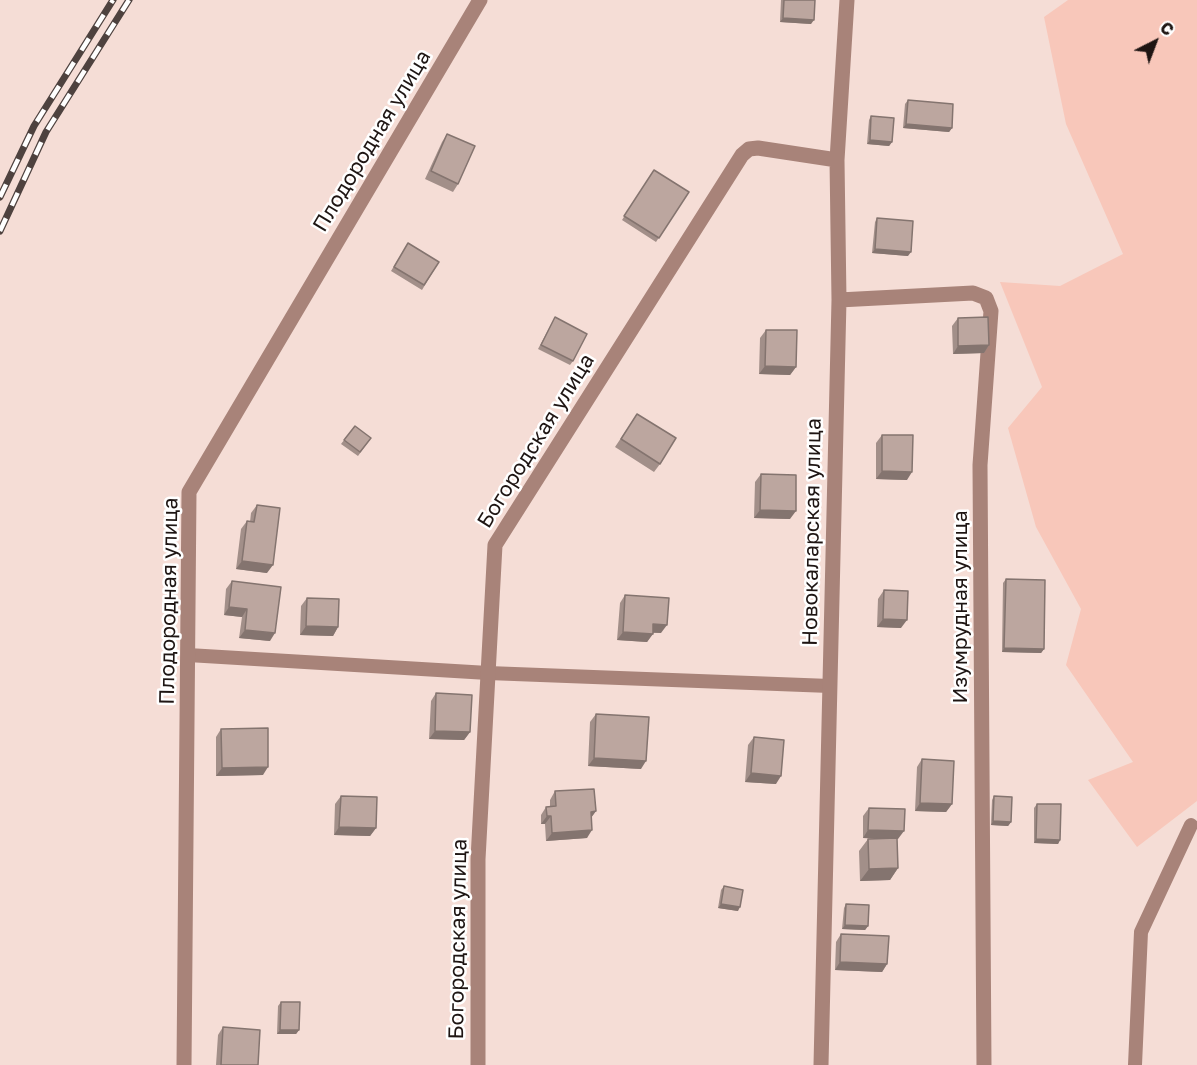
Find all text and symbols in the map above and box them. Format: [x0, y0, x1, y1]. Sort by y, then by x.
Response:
north arrow [1125, 12, 1185, 72]
text: С [1156, 17, 1178, 40]
street label: Плодородная улица [308, 46, 436, 236]
street label: Богородская улица [472, 349, 600, 533]
street label: Новокаларская улица [797, 418, 827, 646]
street label: Плодородная улица [155, 497, 183, 705]
street label: Изумрудная улица [947, 510, 973, 704]
street label: Богородская улица [444, 839, 472, 1039]

